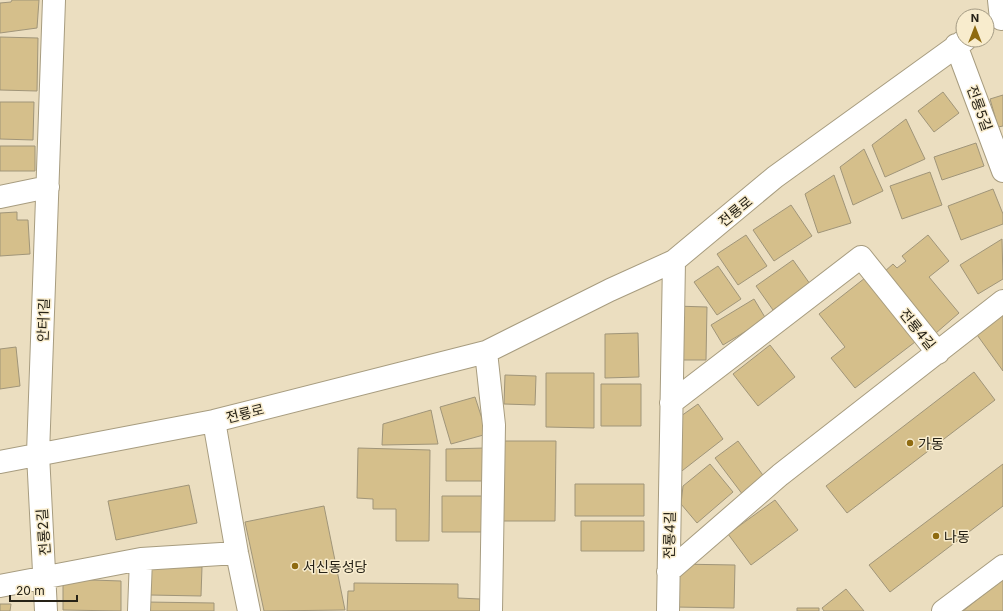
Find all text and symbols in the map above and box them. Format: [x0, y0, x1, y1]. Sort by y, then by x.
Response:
north arrow [955, 8, 995, 48]
text: N [971, 11, 979, 25]
street label: 전룡5길 [964, 83, 996, 133]
street label: 전룡로 [715, 192, 755, 230]
street label: 안터1길 [34, 298, 52, 342]
street label: 전룡4길 [896, 305, 940, 353]
street label: 전룡로 [224, 400, 266, 426]
place label: 가동 [918, 435, 944, 452]
marker: 가동 [905, 438, 915, 448]
street label: 전룡2길 [33, 508, 53, 556]
street label: 전룡4길 [660, 511, 678, 559]
place label: 나동 [944, 528, 970, 545]
marker: 나동 [931, 531, 941, 541]
place label: 서신동성당 [303, 558, 368, 575]
marker: 서신동성당 [290, 561, 300, 571]
scale bar [10, 577, 77, 603]
text: 20 m [16, 583, 45, 598]

